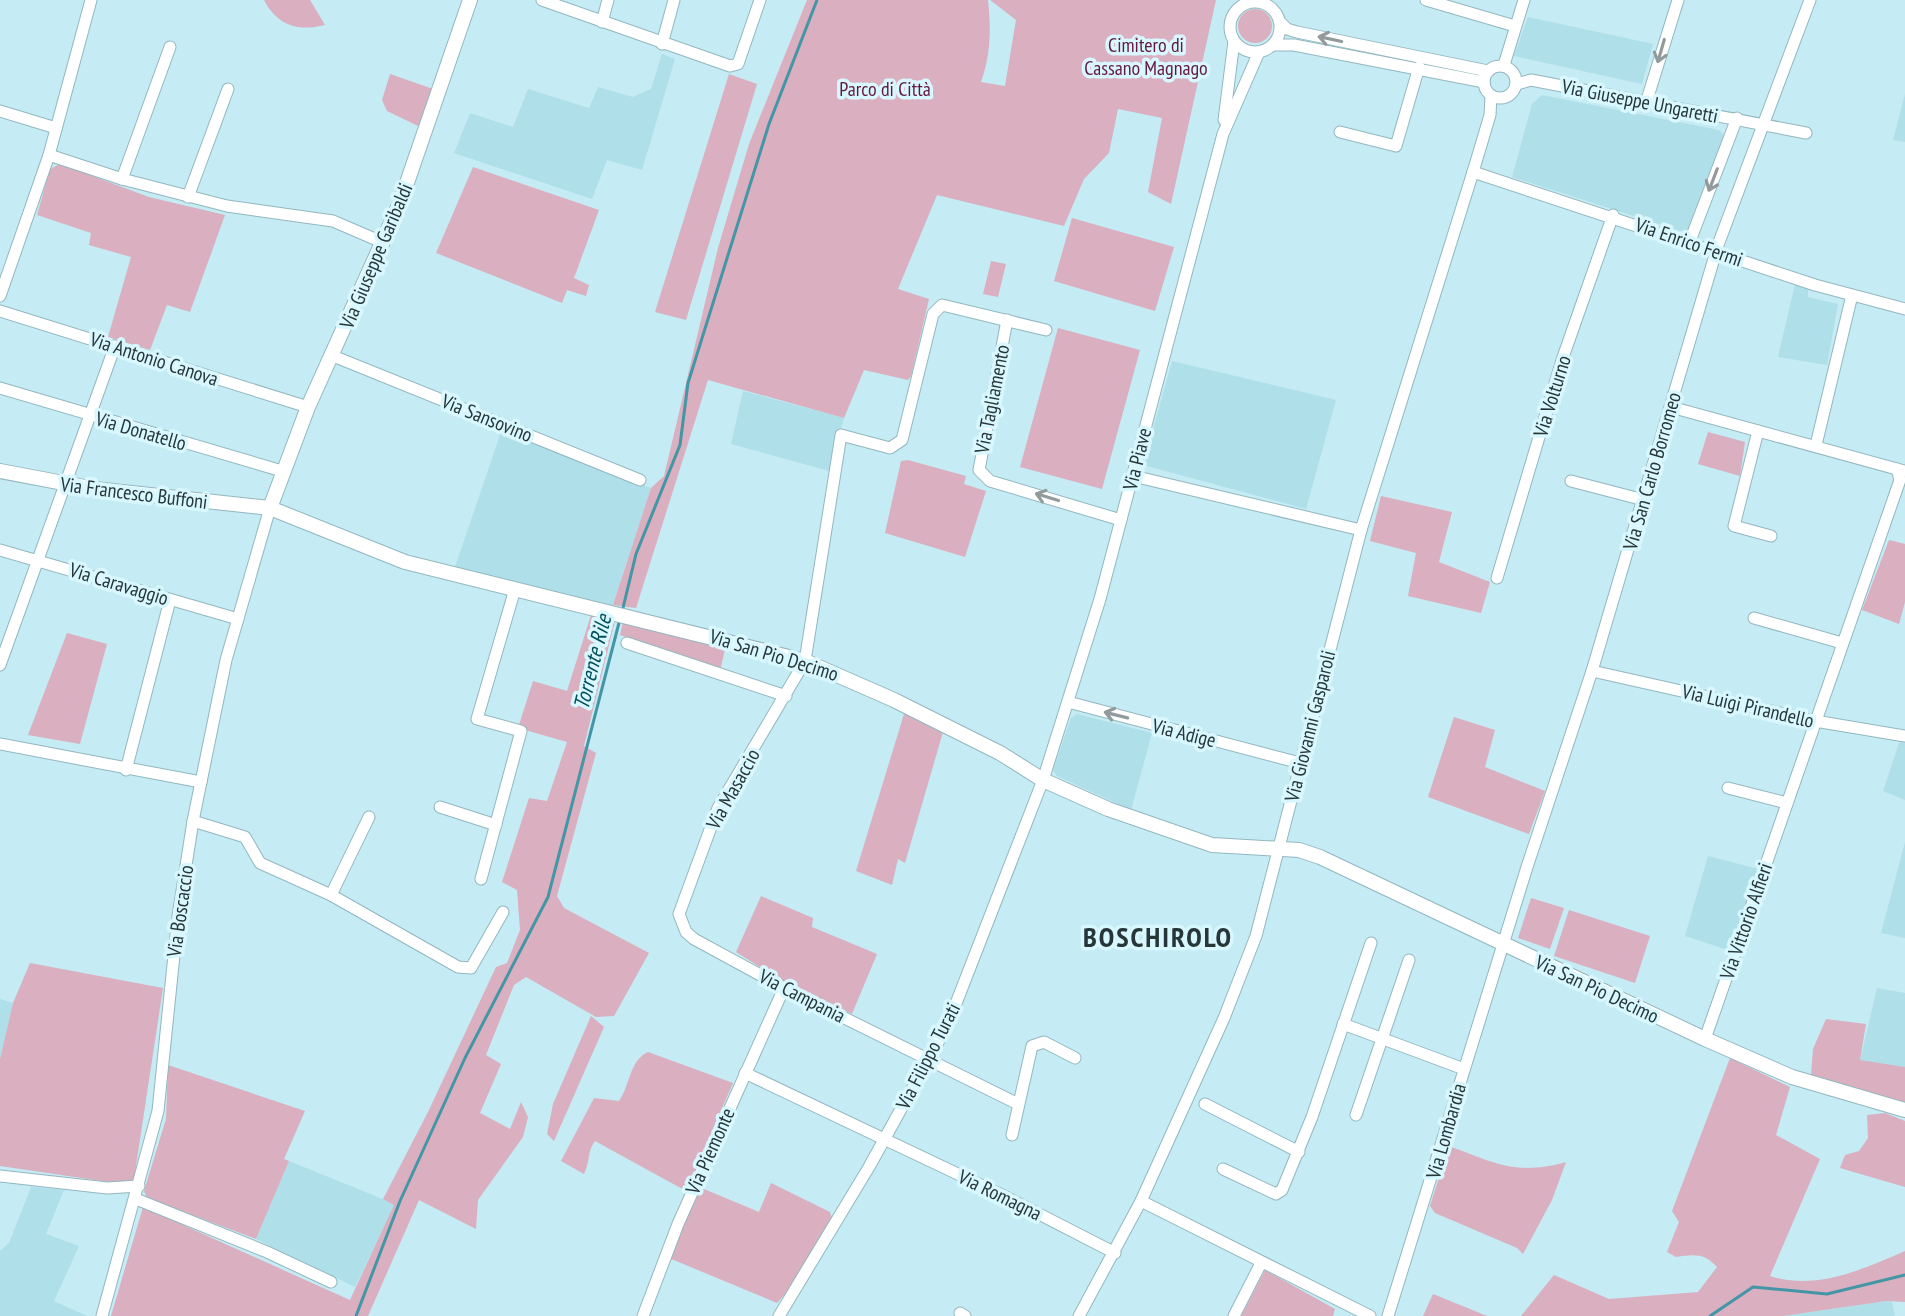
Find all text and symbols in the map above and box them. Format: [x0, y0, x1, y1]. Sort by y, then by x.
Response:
one-way arrow [1317, 31, 1343, 46]
park label: Cimitero di Cassano Magnago [1084, 32, 1208, 81]
one-way arrow [1652, 38, 1667, 63]
street label: Via Giuseppe Ungaretti [1559, 73, 1720, 129]
park label: Parco di Città [839, 76, 931, 102]
one-way arrow [1705, 167, 1719, 192]
street label: Via Giuseppe Garibaldi [333, 179, 418, 334]
street label: Via Enrico Fermi [1631, 211, 1746, 273]
street label: Via Antonio Canova [86, 326, 221, 392]
street label: Via Tagliamento [969, 342, 1015, 457]
street label: Via Volturno [1527, 352, 1577, 441]
street label: Via Sansovino [437, 388, 536, 448]
street label: Via San Carlo Borromeo [1617, 389, 1687, 554]
street label: Via Donatello [92, 405, 189, 456]
street label: Via Piave [1116, 425, 1157, 494]
street label: Via Francesco Buffoni [58, 471, 209, 515]
one-way arrow [1034, 489, 1059, 504]
street label: Via Caravaggio [65, 556, 172, 611]
water label: Torrente Rile [567, 610, 618, 712]
street label: Via San Pio Decimo [705, 623, 842, 687]
street label: Via Giovanni Gasparoli [1278, 648, 1341, 805]
street label: Via Luigi Pirandello [1679, 678, 1817, 734]
one-way arrow [1104, 707, 1130, 722]
street label: Via Adige [1149, 712, 1219, 753]
street label: Via Masaccio [700, 744, 766, 835]
street label: Via Vittorio Alfieri [1714, 859, 1778, 984]
street label: Via Boscaccio [161, 863, 199, 960]
district label: BOSCHIROLO [1083, 918, 1233, 955]
street label: Via San Pio Decimo [1530, 949, 1663, 1029]
street label: Via Campania [754, 963, 850, 1029]
street label: Via Filippo Turati [890, 998, 966, 1115]
street label: Via Lombardia [1420, 1080, 1472, 1183]
street label: Via Piemonte [679, 1104, 740, 1199]
street label: Via Romagna [953, 1163, 1046, 1226]

